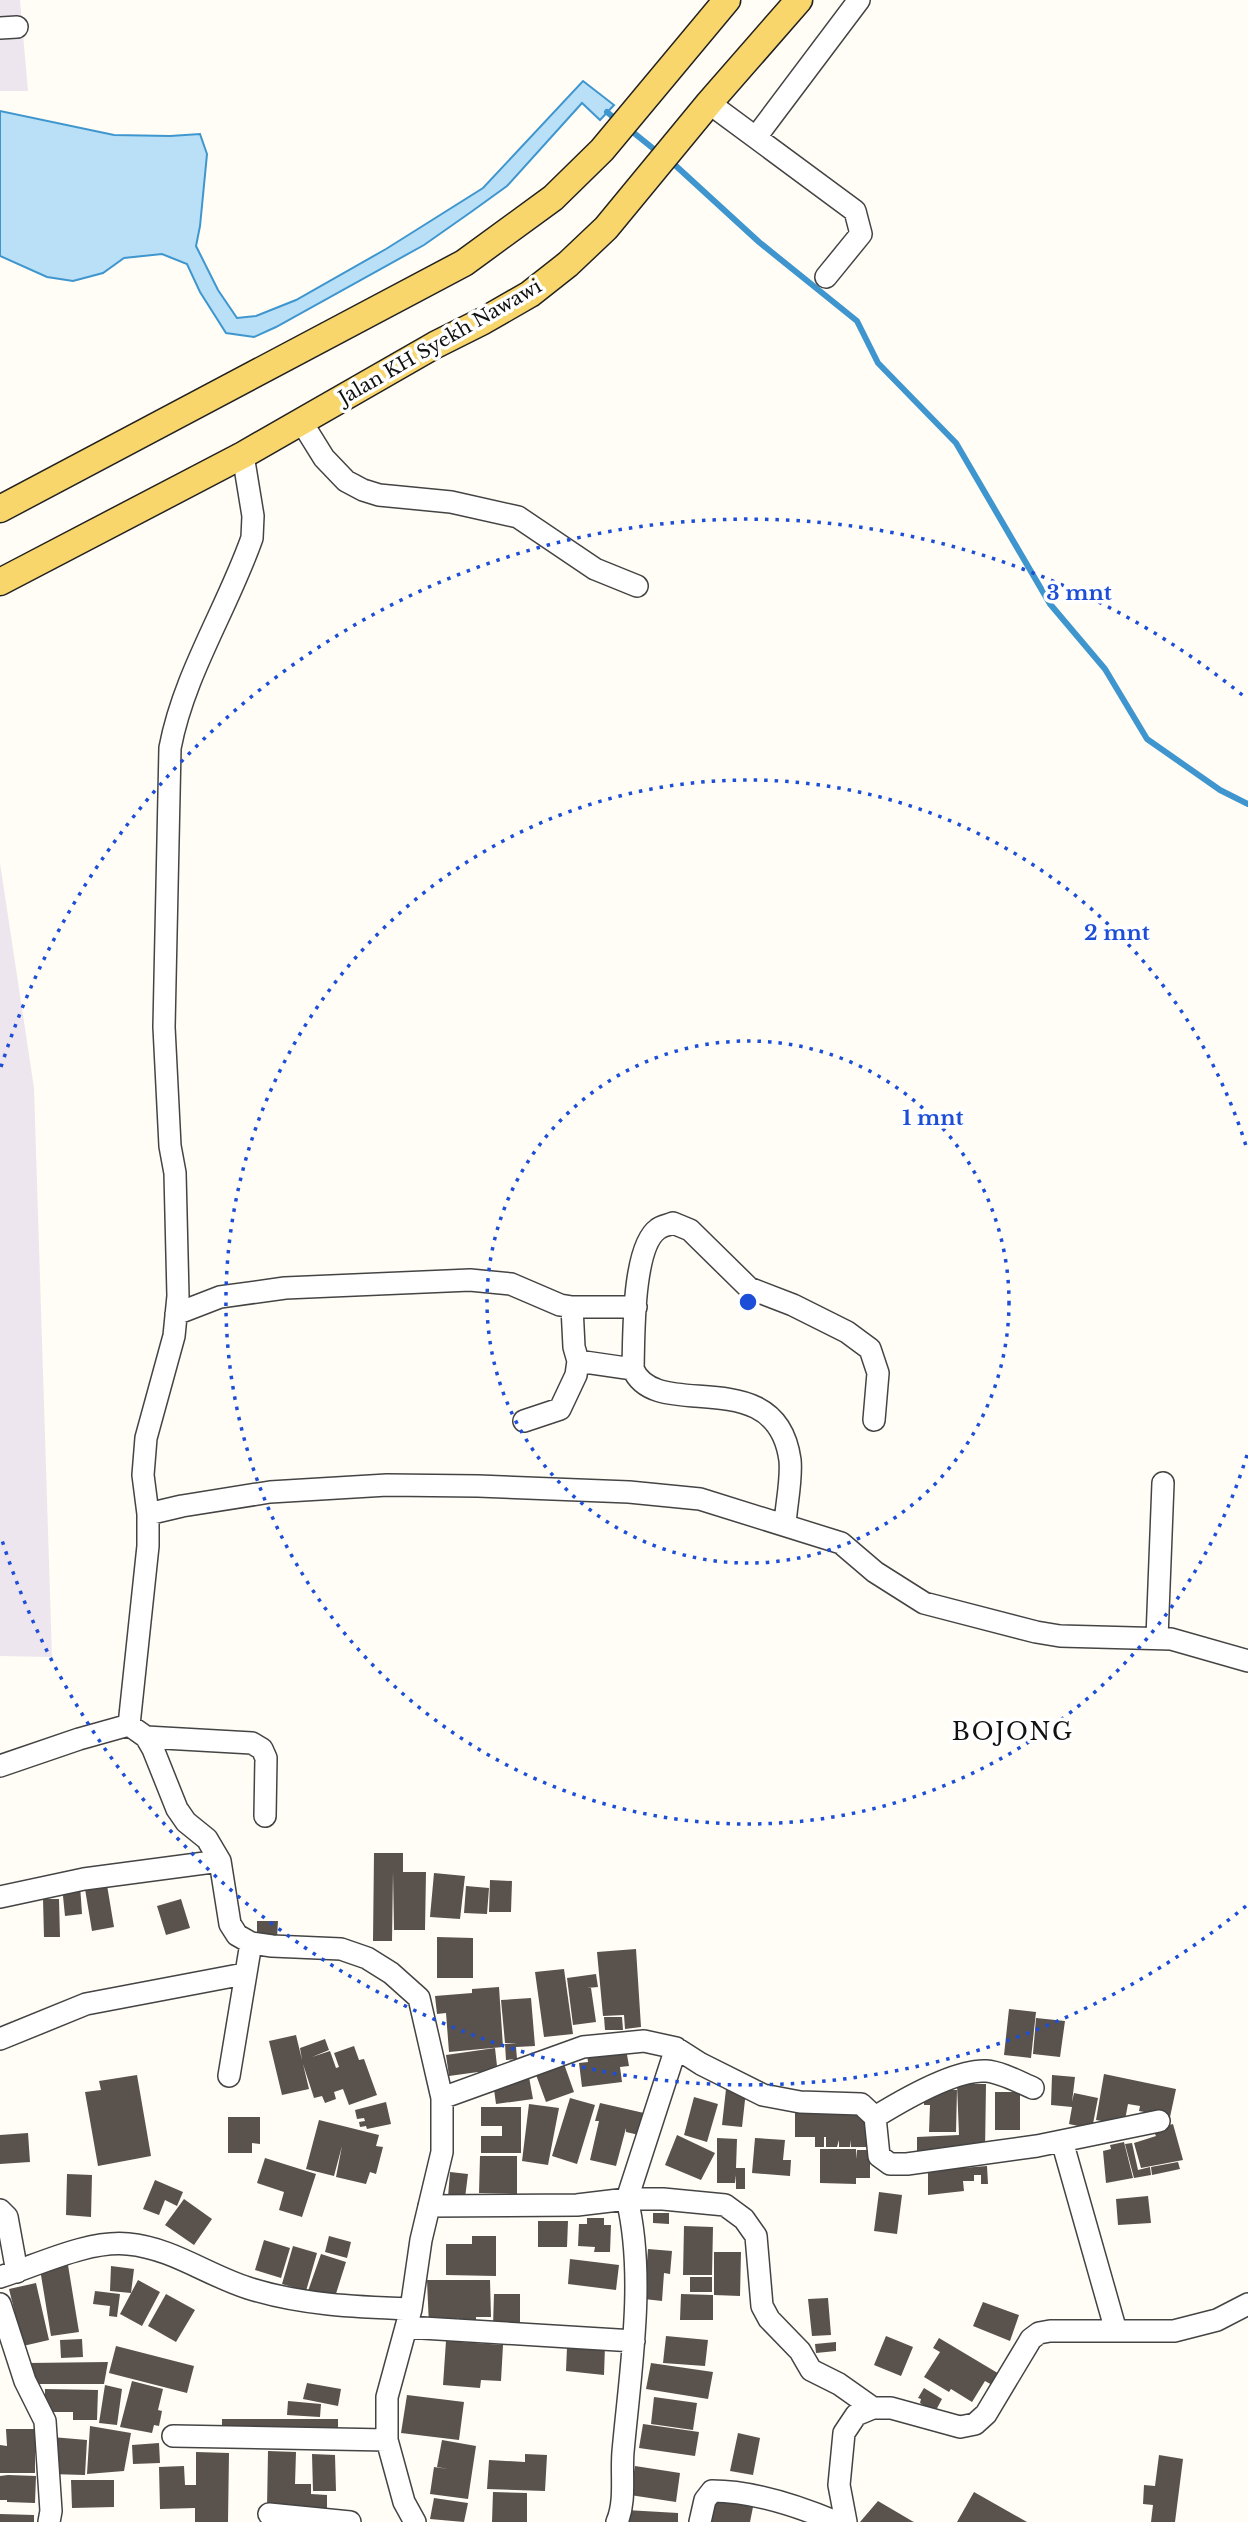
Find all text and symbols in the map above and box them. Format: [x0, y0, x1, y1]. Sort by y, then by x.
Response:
street label: Jalan KH Syekh Nawawi [332, 274, 546, 411]
text: 3 mnt [1046, 580, 1112, 606]
text: 2 mnt [1084, 920, 1150, 946]
text: 1 mnt [902, 1105, 964, 1131]
centre of rings [736, 1290, 760, 1314]
district label: BOJONG [952, 1718, 1074, 1746]

